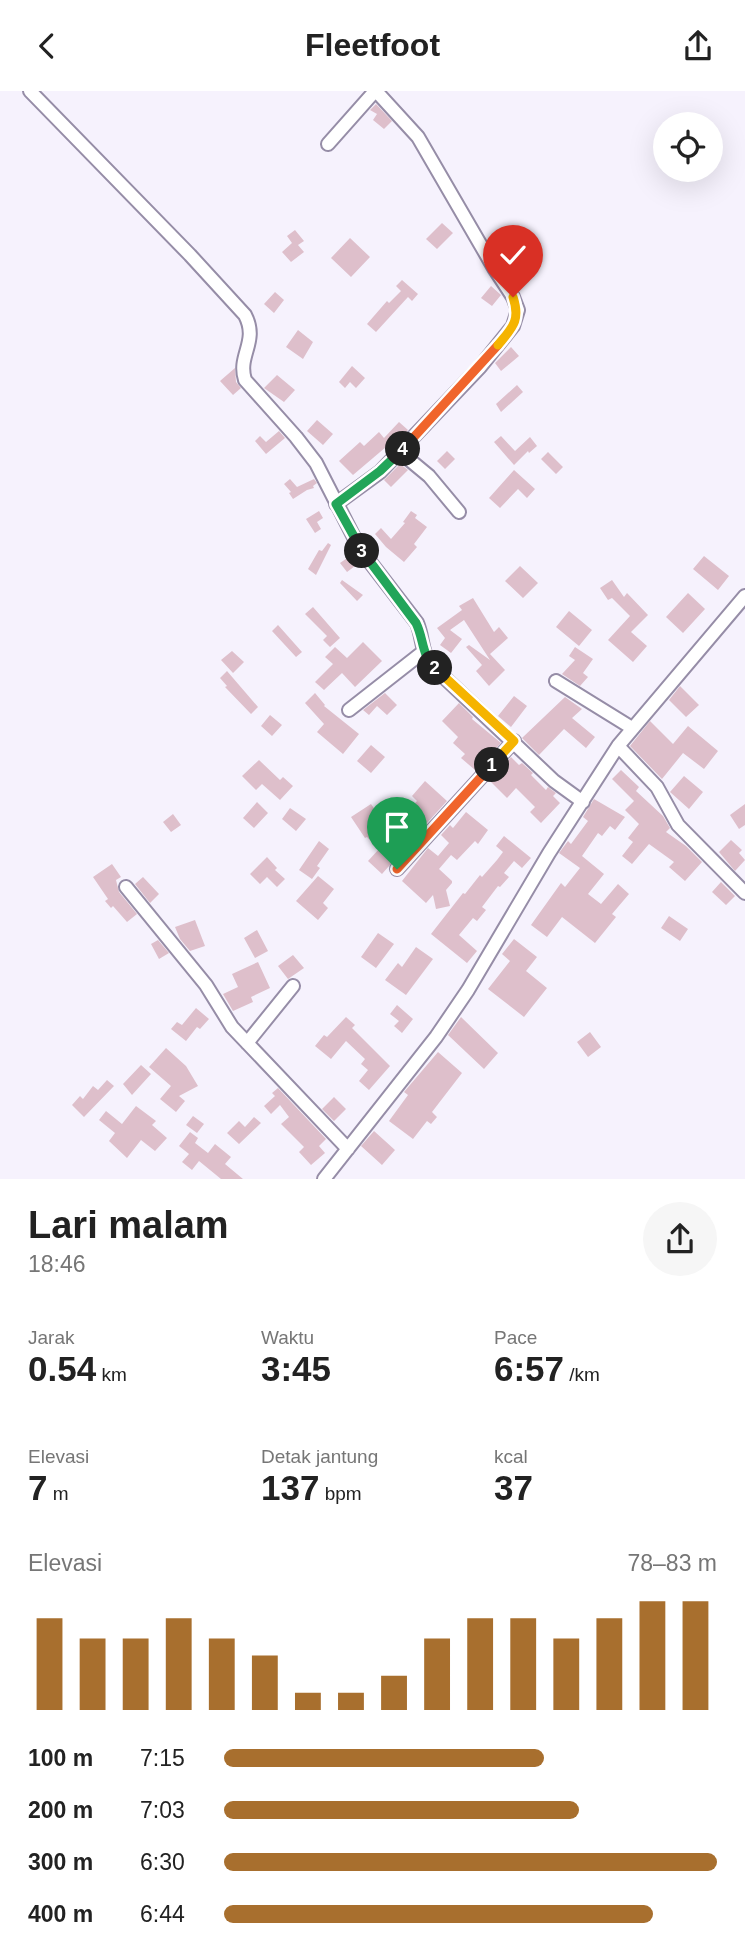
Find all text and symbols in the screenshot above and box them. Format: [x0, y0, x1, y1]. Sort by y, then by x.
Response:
icon: back [28, 27, 66, 65]
text: Fleetfoot [305, 27, 440, 63]
icon: share [679, 27, 717, 65]
map controls [653, 112, 723, 182]
button: locate [653, 112, 723, 182]
pin [483, 225, 543, 297]
icon: check [494, 236, 532, 274]
pin: 4 [386, 431, 420, 467]
text: 4 [397, 438, 408, 459]
pin: 3 [344, 533, 380, 568]
text: 3 [356, 540, 367, 561]
pin: 2 [418, 651, 452, 685]
text: 2 [429, 657, 440, 678]
pin: 1 [475, 747, 510, 783]
text: 1 [486, 754, 497, 775]
pin [367, 797, 427, 869]
icon: arrive [378, 808, 416, 846]
button: share [643, 1202, 717, 1276]
text: Lari malam [28, 1204, 229, 1246]
text: 18:46 [28, 1251, 86, 1277]
text: Jarak [28, 1327, 74, 1348]
text: Waktu [261, 1327, 314, 1348]
text: Pace [494, 1327, 537, 1348]
text: 0.54 [28, 1349, 96, 1388]
text: 3:45 [261, 1349, 331, 1388]
text: 6:57 [494, 1349, 564, 1388]
text: km [96, 1364, 127, 1385]
text: /km [564, 1364, 600, 1385]
text: Elevasi [28, 1446, 89, 1467]
text: Detak jantung [261, 1446, 378, 1467]
text: kcal [494, 1446, 528, 1467]
text: 7 [28, 1468, 47, 1507]
text: 137 [261, 1468, 319, 1507]
text: 37 [494, 1468, 533, 1507]
text: m [47, 1483, 69, 1504]
text: bpm [319, 1483, 362, 1504]
text: Elevasi [28, 1550, 102, 1576]
text: 78–83 m [627, 1550, 717, 1576]
text: 100 m [28, 1745, 93, 1771]
text: 7:15 [140, 1745, 185, 1771]
text: 200 m [28, 1797, 93, 1823]
text: 7:03 [140, 1797, 185, 1823]
text: 300 m [28, 1849, 93, 1875]
text: 6:30 [140, 1849, 185, 1875]
text: 400 m [28, 1901, 93, 1927]
text: 6:44 [140, 1901, 185, 1927]

